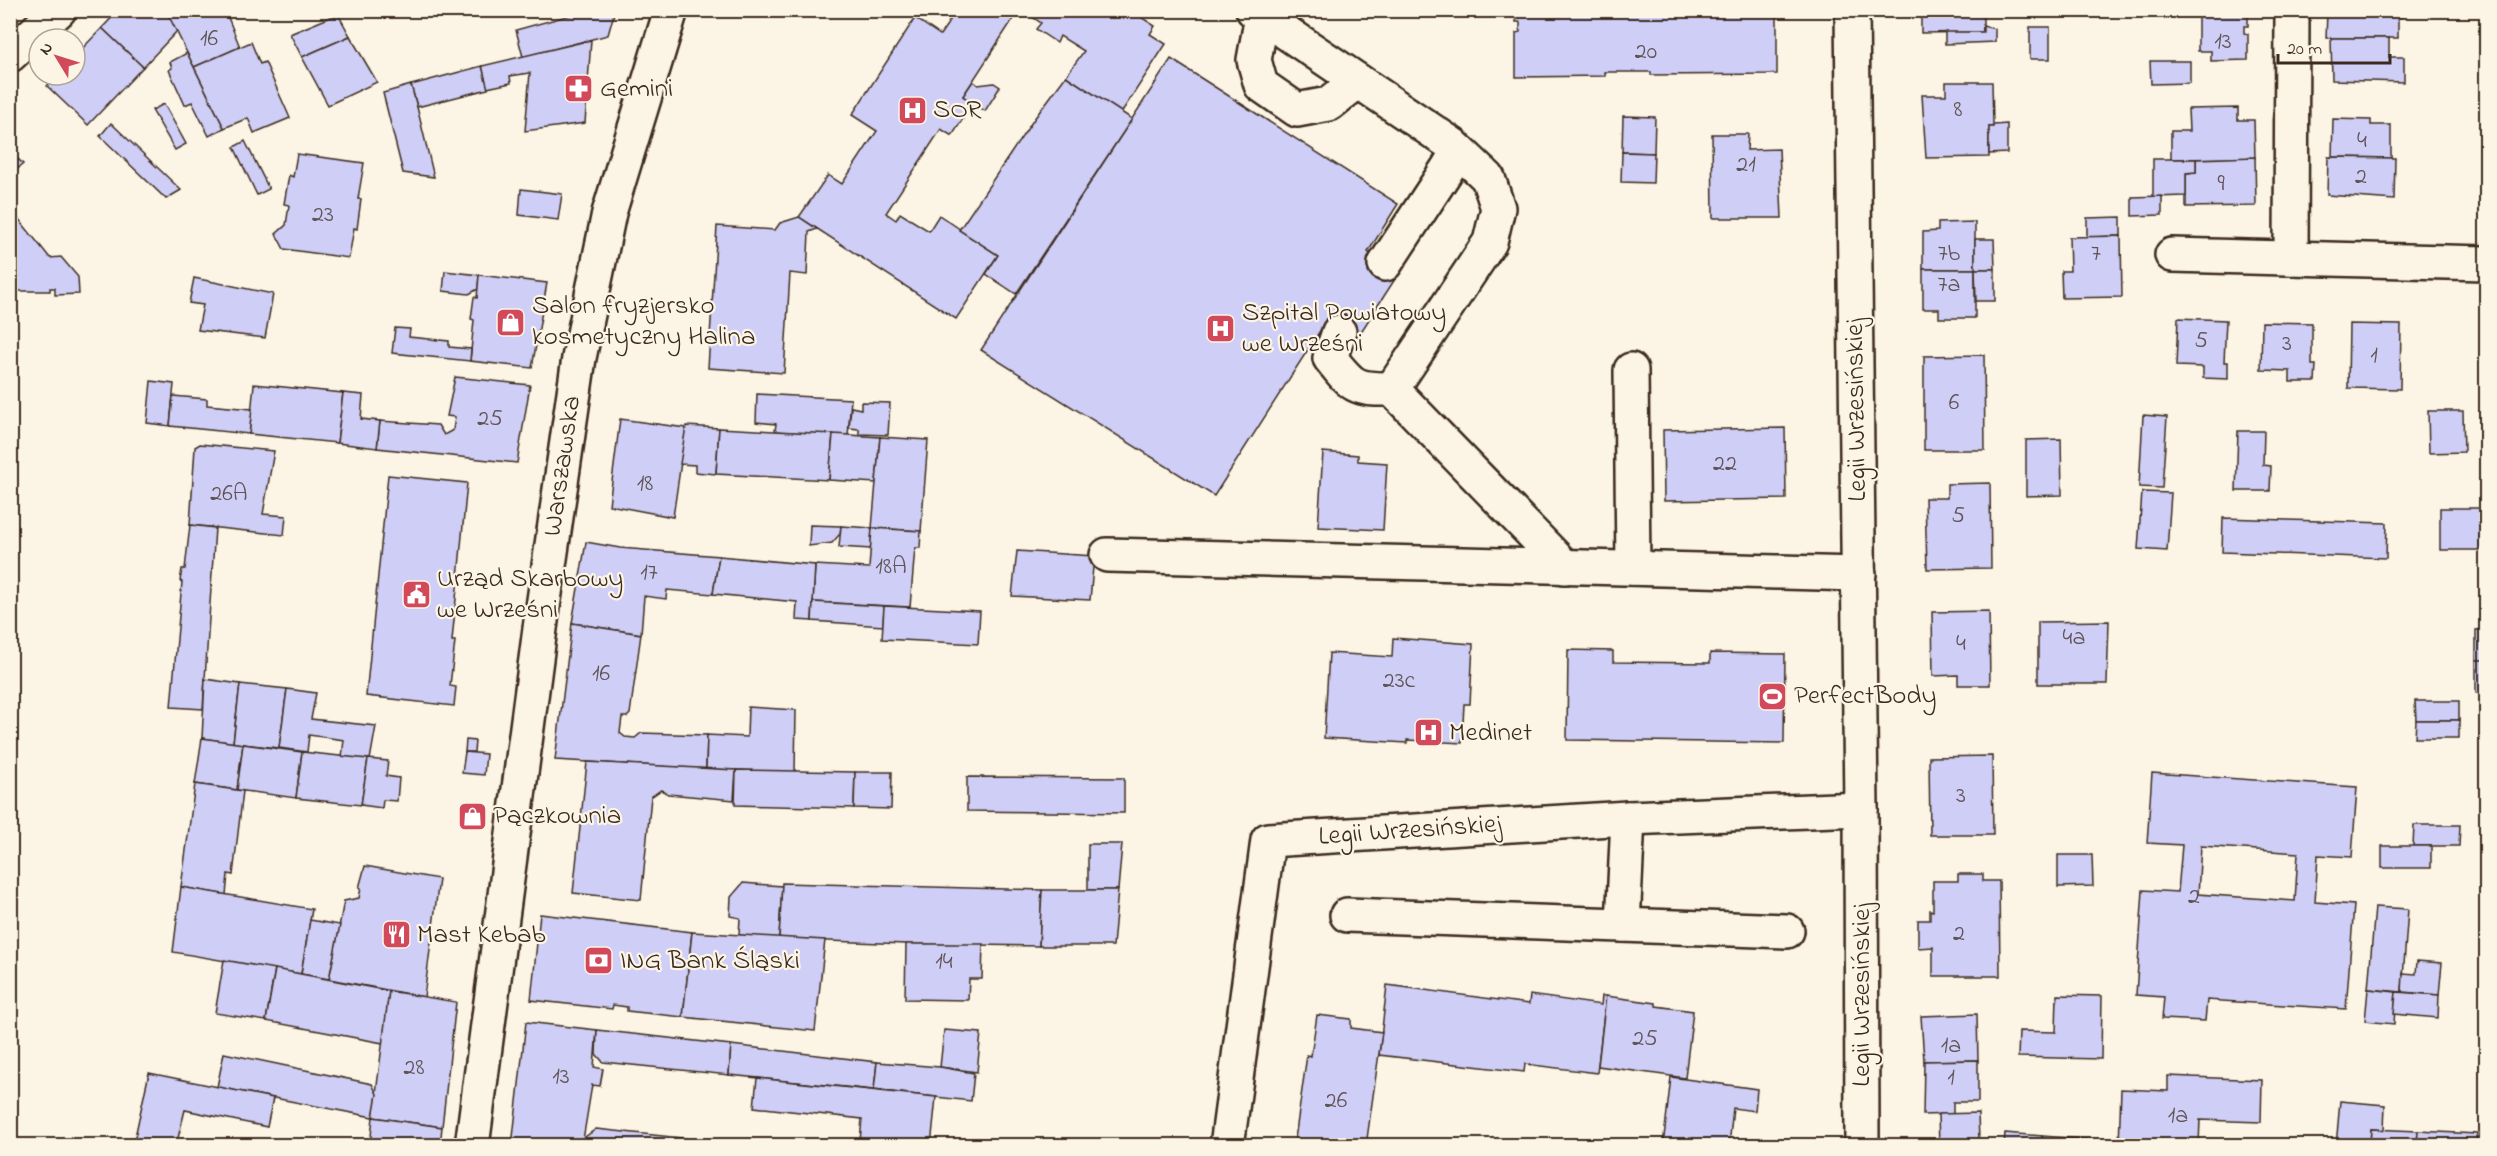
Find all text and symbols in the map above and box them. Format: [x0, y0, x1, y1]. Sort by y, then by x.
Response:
house number: 16 [200, 22, 219, 57]
house number: 13 [2214, 25, 2232, 60]
north arrow [27, 27, 87, 87]
scale bar [2278, 27, 2390, 65]
house number: 20 [1635, 35, 1657, 70]
text: N [34, 37, 60, 61]
text: 20 m [2287, 37, 2322, 63]
place label: Gemini [600, 70, 673, 109]
pharmacy icon: Gemini [563, 73, 595, 105]
place label: SOR [933, 91, 981, 130]
house number: 8 [1954, 93, 1963, 128]
hospital icon: SOR [896, 94, 928, 126]
house number: 4 [2357, 124, 2367, 159]
house number: 21 [1736, 148, 1756, 183]
house number: 2 [2355, 160, 2367, 195]
house number: 9 [2217, 167, 2225, 202]
house number: 23 [312, 198, 334, 233]
house number: 7b [1938, 237, 1961, 272]
house number: 7 [2091, 237, 2101, 272]
house number: 7a [1938, 268, 1960, 303]
place label: Salon fryzjersko kosmetyczny Halina [532, 287, 755, 357]
place label: Szpital Powiatowy we Wrześni [1242, 294, 1446, 364]
shop icon: Salon fryzjersko kosmetyczny Halina [495, 306, 527, 338]
hospital icon: Szpital Powiatowy we Wrześni [1205, 313, 1237, 345]
street label: Legii Wrzesińskiej [1836, 317, 1878, 502]
house number: 5 [2194, 324, 2208, 359]
house number: 3 [2282, 327, 2292, 362]
house number: 1 [2370, 339, 2378, 374]
house number: 6 [1949, 386, 1960, 421]
street label: Warszawska [534, 393, 592, 539]
house number: 25 [477, 402, 503, 437]
house number: 22 [1713, 447, 1737, 482]
house number: 18 [637, 467, 653, 502]
house number: 26A [210, 477, 248, 512]
house number: 5 [1951, 499, 1965, 534]
house number: 18A [875, 550, 907, 585]
house number: 17 [640, 556, 658, 591]
place label: Urząd Skarbowy we Wrześni [437, 560, 623, 630]
public building icon: Urząd Skarbowy we Wrześni [400, 579, 432, 611]
house number: 4a [2063, 621, 2085, 656]
house number: 4 [1956, 627, 1966, 662]
house number: 16 [592, 657, 611, 692]
house number: 23c [1383, 664, 1416, 699]
place label: PerfectBody [1794, 677, 1937, 716]
sports icon: PerfectBody [1757, 680, 1789, 712]
place label: Medinet [1449, 714, 1532, 753]
hospital icon: Medinet [1412, 717, 1444, 749]
house number: 3 [1956, 779, 1966, 814]
place label: Pączkownia [493, 797, 621, 836]
shop icon: Pączkownia [456, 800, 488, 832]
street label: Legii Wrzesińskiej [1317, 805, 1503, 857]
house number: 2 [2188, 880, 2200, 915]
street label: Legii Wrzesińskiej [1843, 903, 1882, 1087]
place label: Mast Kebab [417, 916, 546, 955]
house number: 2 [1953, 917, 1965, 952]
restaurant icon: Mast Kebab [380, 919, 412, 951]
place label: ING Bank Śląski [620, 942, 800, 981]
bank icon: ING Bank Śląski [583, 945, 615, 977]
house number: 14 [935, 945, 953, 980]
house number: 25 [1632, 1022, 1658, 1057]
house number: 1a [1941, 1029, 1961, 1064]
house number: 28 [404, 1051, 424, 1086]
house number: 13 [552, 1060, 570, 1095]
house number: 1 [1947, 1061, 1955, 1096]
house number: 26 [1325, 1084, 1348, 1119]
house number: 1a [2168, 1099, 2188, 1134]

